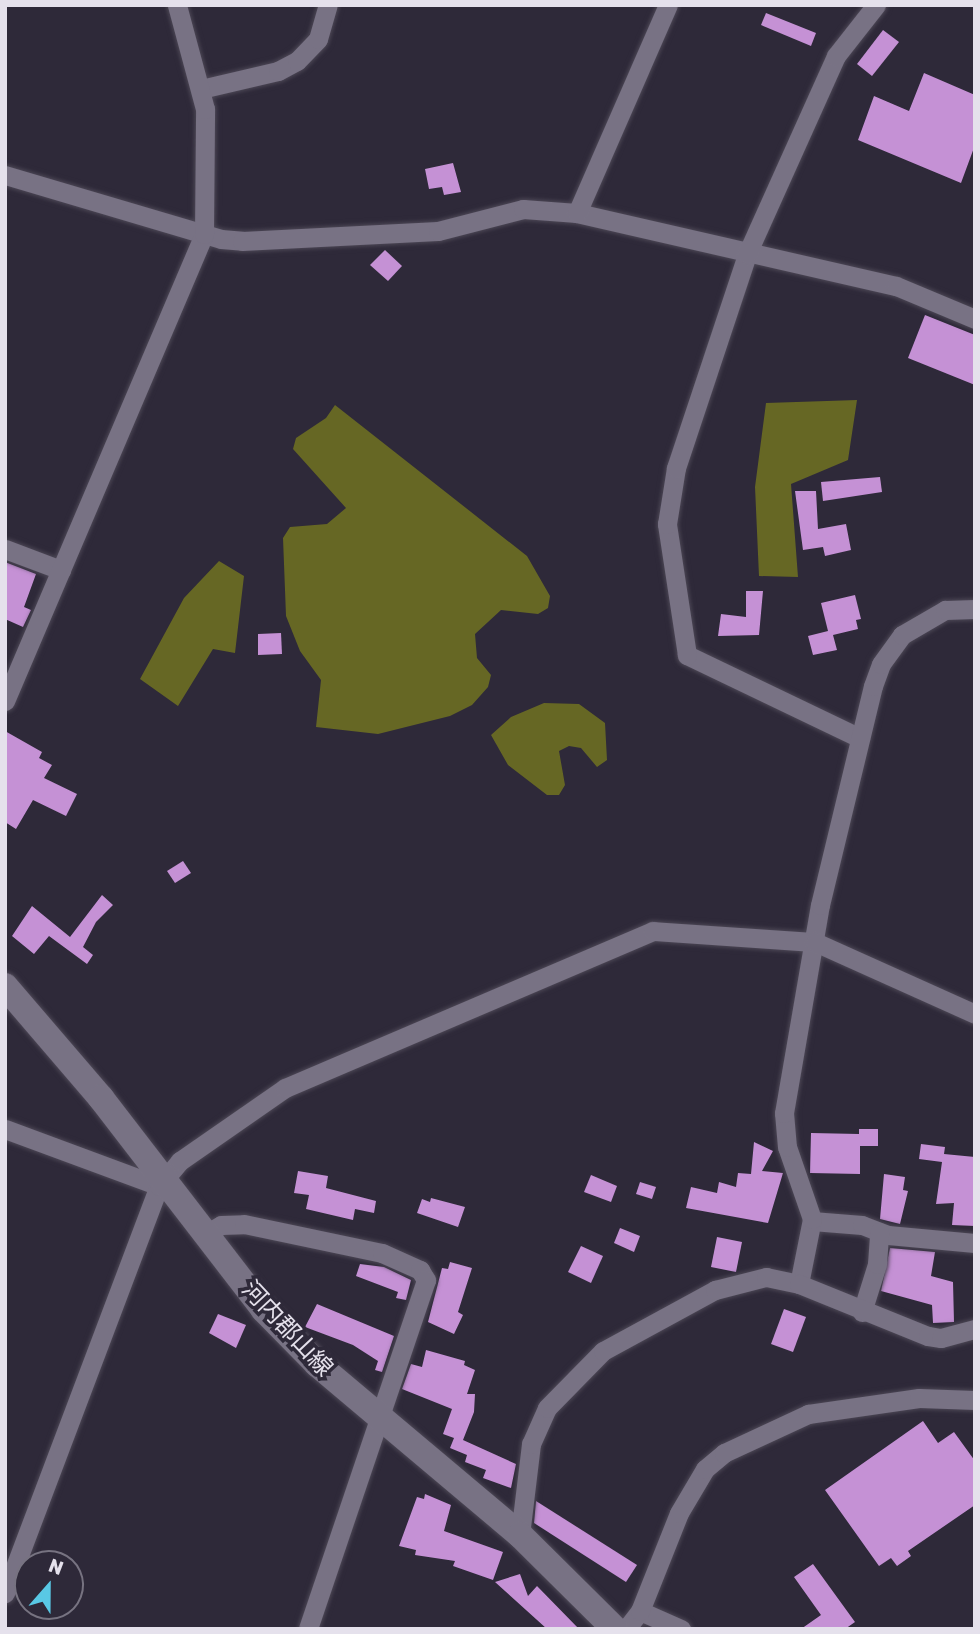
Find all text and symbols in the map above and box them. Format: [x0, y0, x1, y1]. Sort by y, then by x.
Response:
street label: 河内郡山線 [236, 1275, 338, 1383]
north arrow [14, 1550, 84, 1620]
text: N [45, 1554, 66, 1580]

